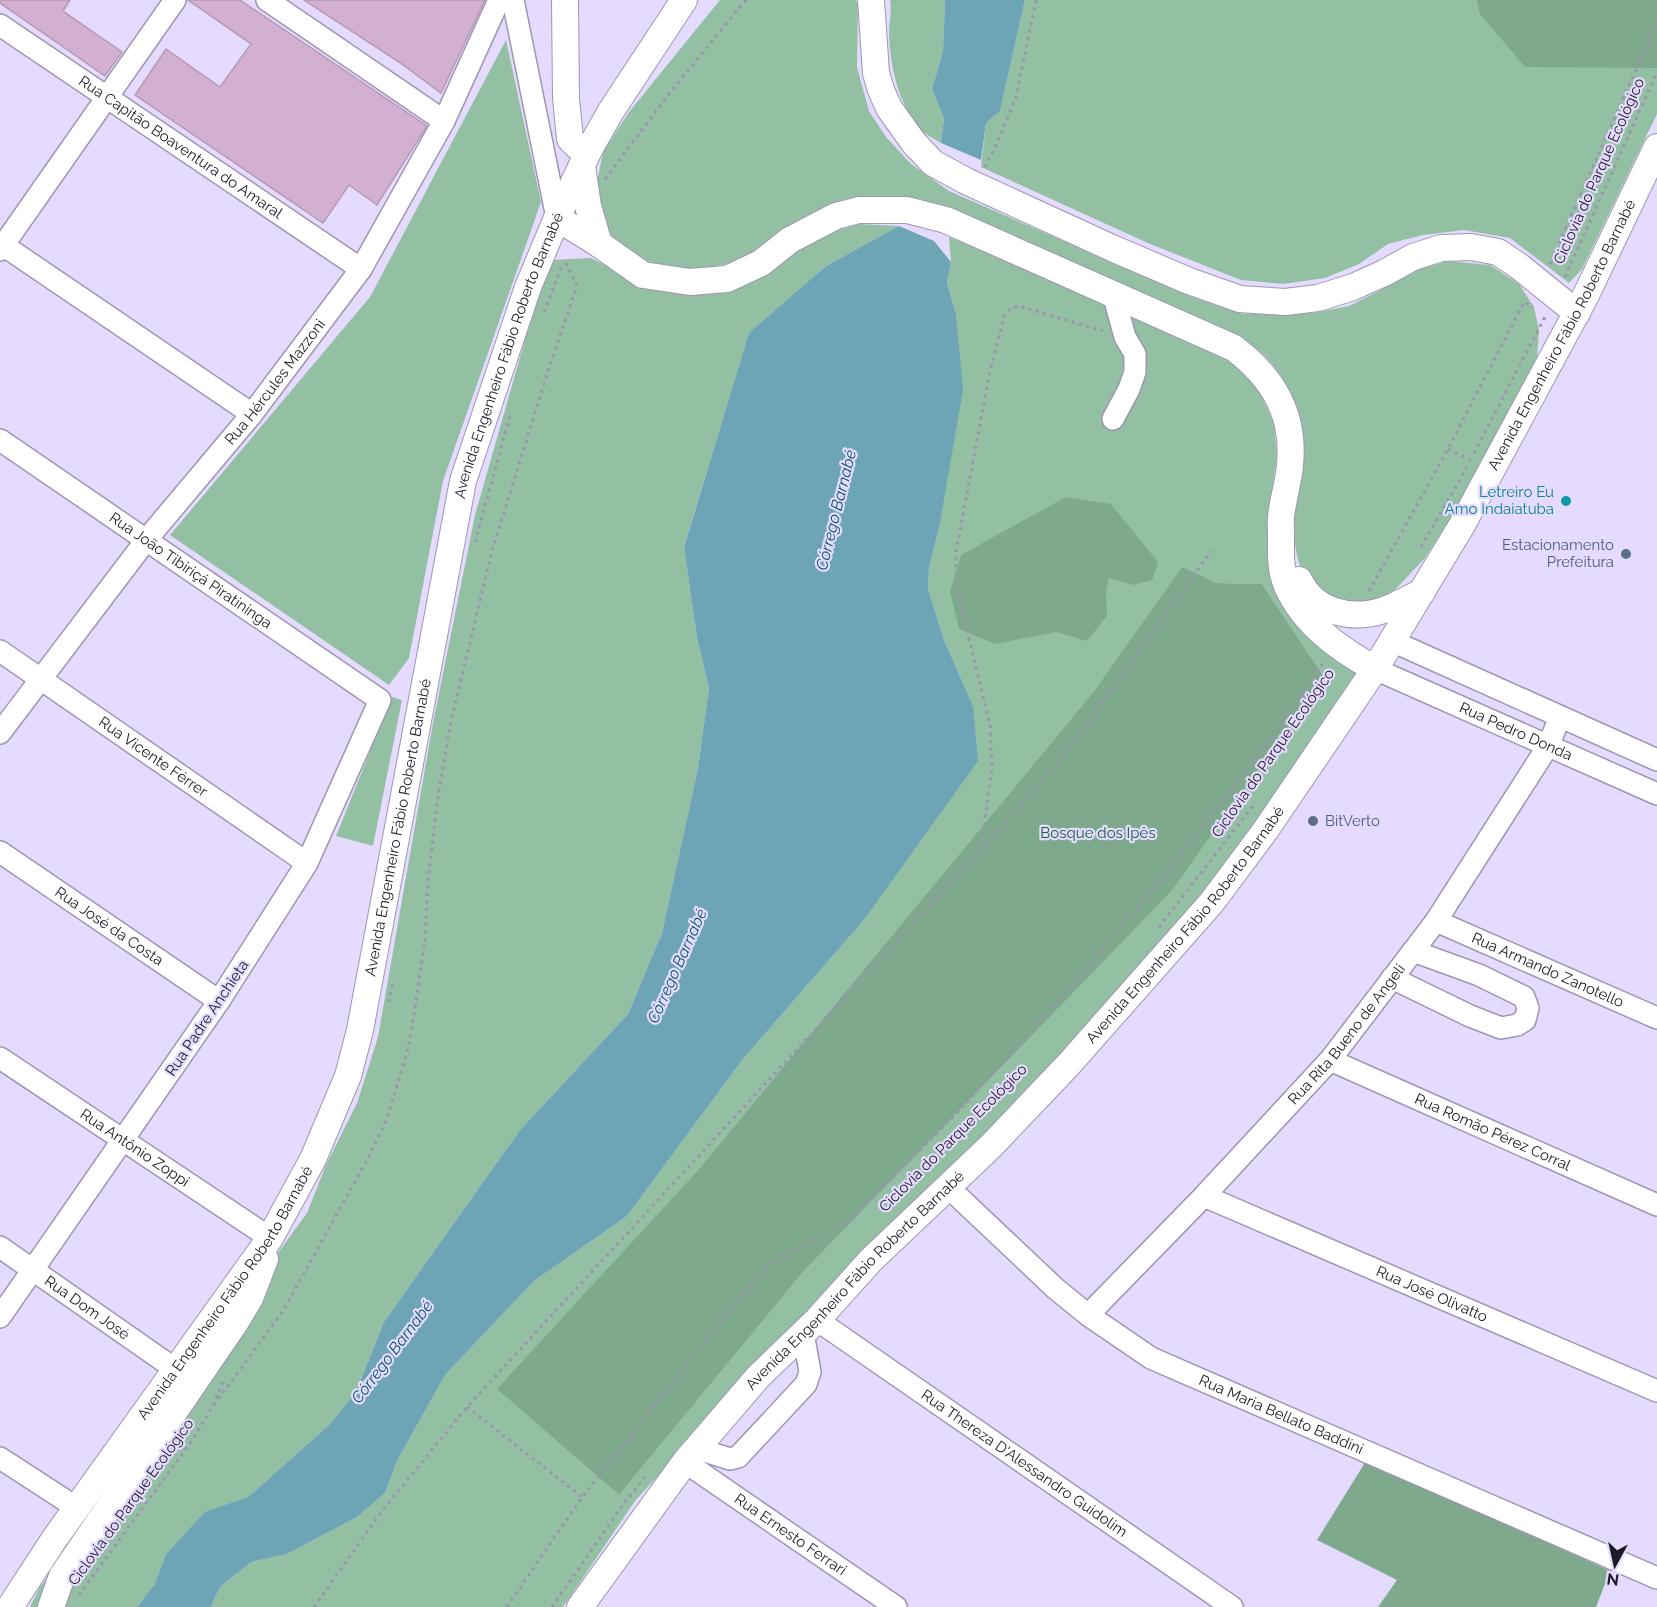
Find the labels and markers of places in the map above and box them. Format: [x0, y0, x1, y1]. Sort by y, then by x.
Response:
place label: Letreiro Eu Amo Indaiatuba [1445, 483, 1554, 518]
marker: Letreiro Eu Amo Indaiatuba [1559, 494, 1573, 508]
place label: Estacionamento Prefeitura [1502, 536, 1614, 571]
marker: Estacionamento Prefeitura [1619, 547, 1633, 561]
place label: BitVerto [1325, 812, 1380, 830]
marker: BitVerto [1306, 814, 1320, 828]

